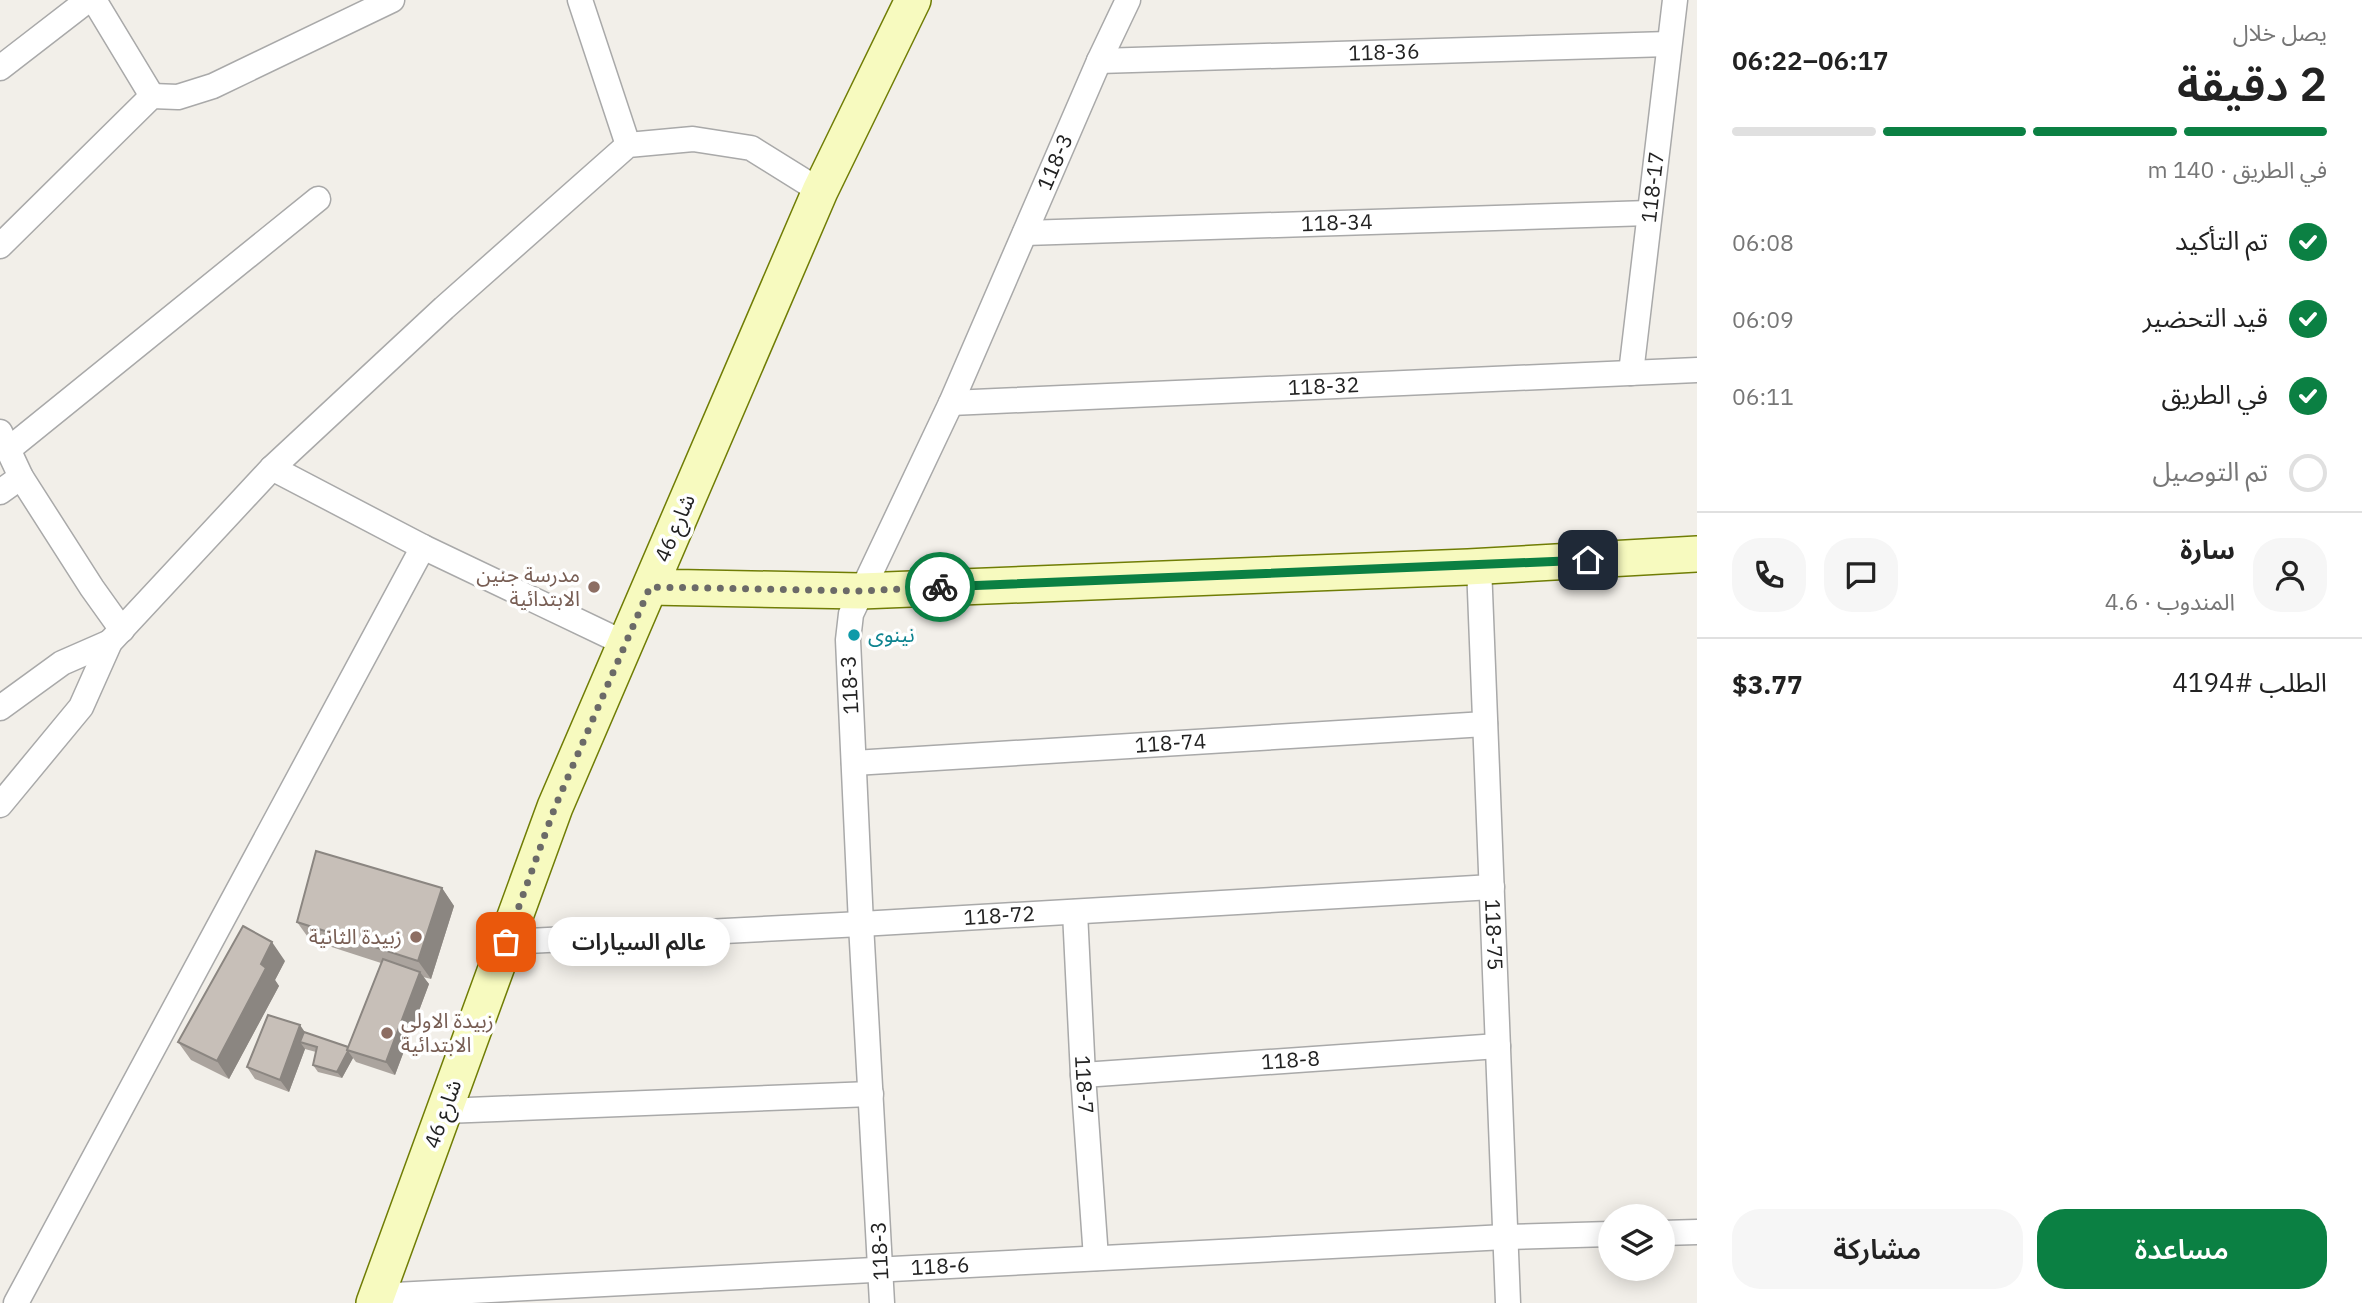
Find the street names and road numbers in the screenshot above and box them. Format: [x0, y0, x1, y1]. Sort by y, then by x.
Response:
street label: 118-36 [1348, 36, 1420, 67]
street label: 118-3 [1030, 129, 1079, 194]
street label: 118-17 [1634, 150, 1670, 224]
street label: 118-34 [1301, 207, 1373, 237]
street label: 118-32 [1287, 370, 1360, 401]
street label: شارع 46 [647, 489, 703, 567]
street label: 118-3 [833, 655, 865, 715]
street label: 118-74 [1134, 726, 1207, 759]
street label: 118-75 [1479, 898, 1510, 971]
street label: 118-72 [963, 899, 1036, 931]
street label: 118-8 [1260, 1043, 1321, 1076]
street label: 118-7 [1069, 1055, 1101, 1115]
street label: شارع 46 [417, 1075, 469, 1153]
street label: 118-3 [863, 1221, 895, 1281]
street label: 118-6 [910, 1250, 970, 1281]

